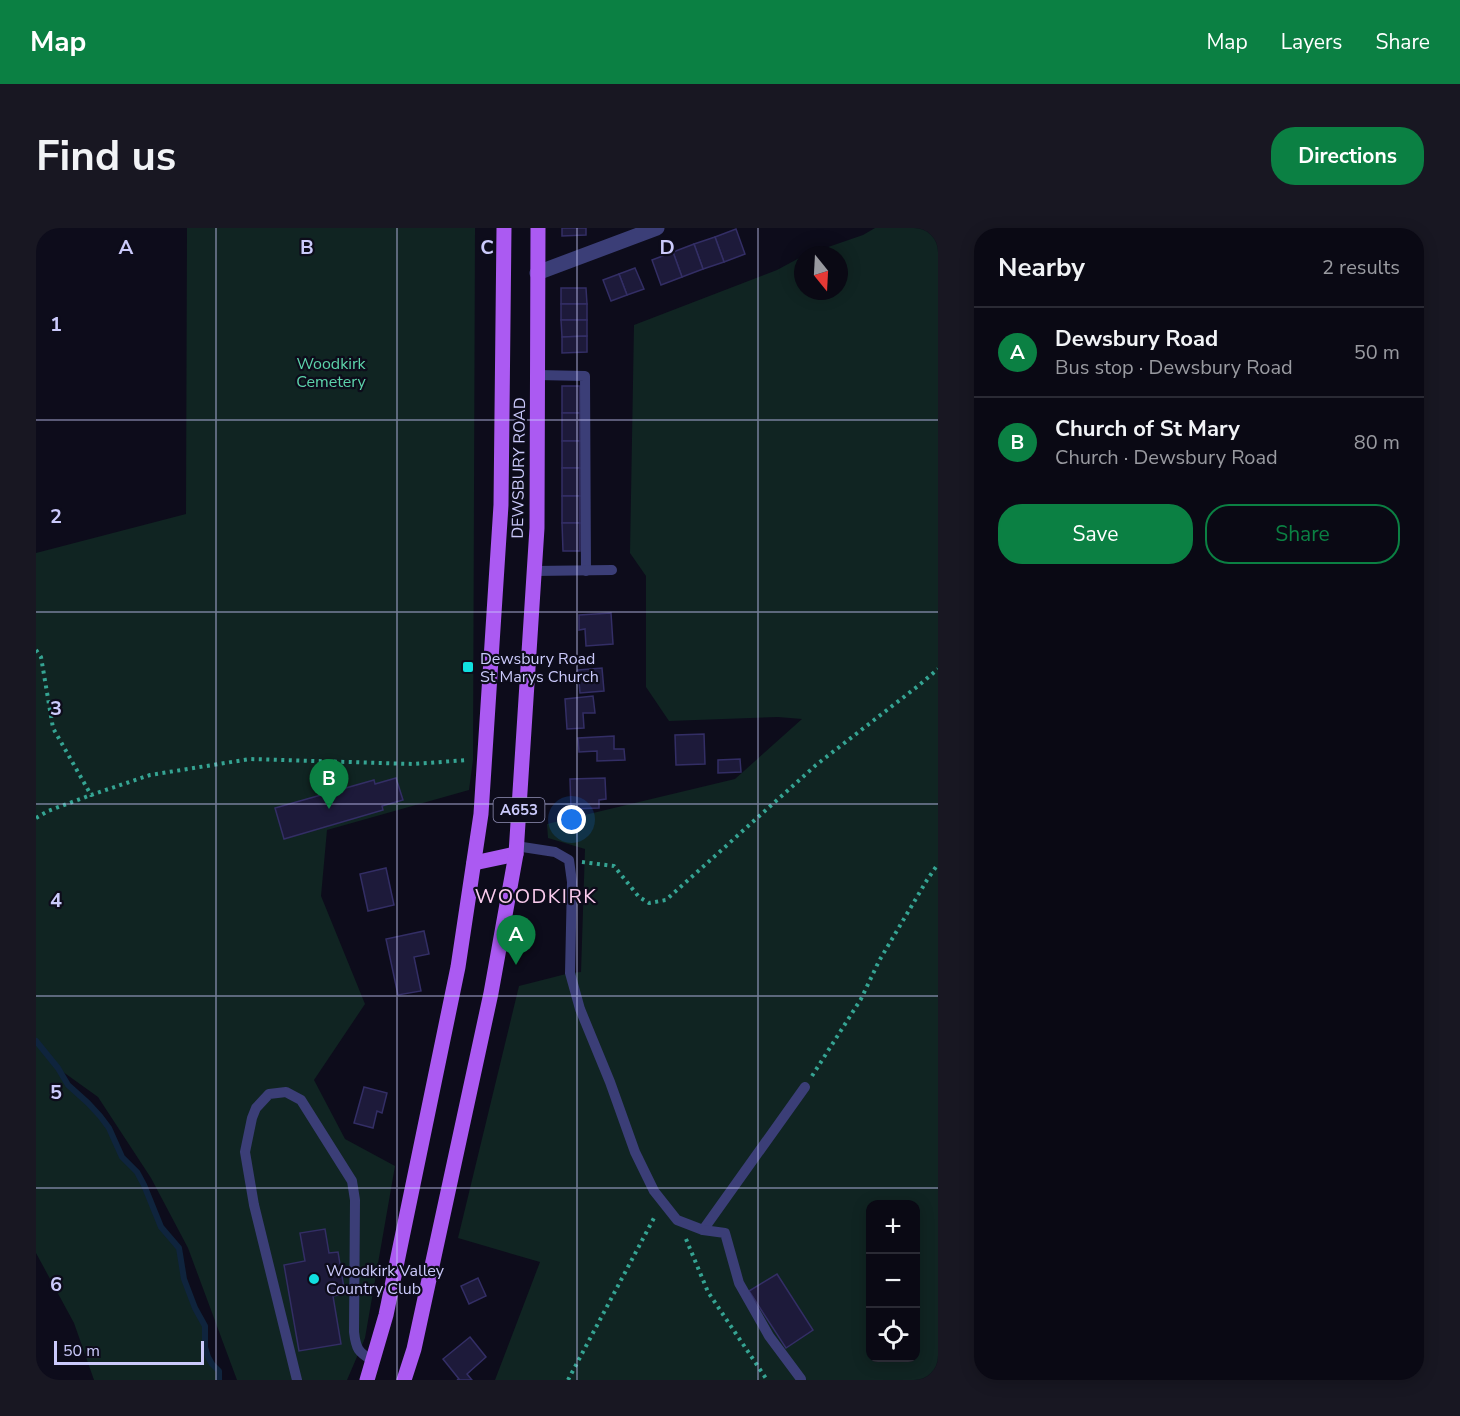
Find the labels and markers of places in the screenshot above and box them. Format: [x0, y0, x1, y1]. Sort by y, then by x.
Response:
place label: Dewsbury Road St Marys Church [480, 648, 599, 688]
marker: Dewsbury Road St Marys Church [461, 660, 475, 674]
pin: B [310, 760, 348, 809]
pin: A [496, 916, 536, 965]
place label: Woodkirk Valley Country Club [326, 1260, 445, 1300]
marker: Woodkirk Valley Country Club [307, 1272, 321, 1286]

